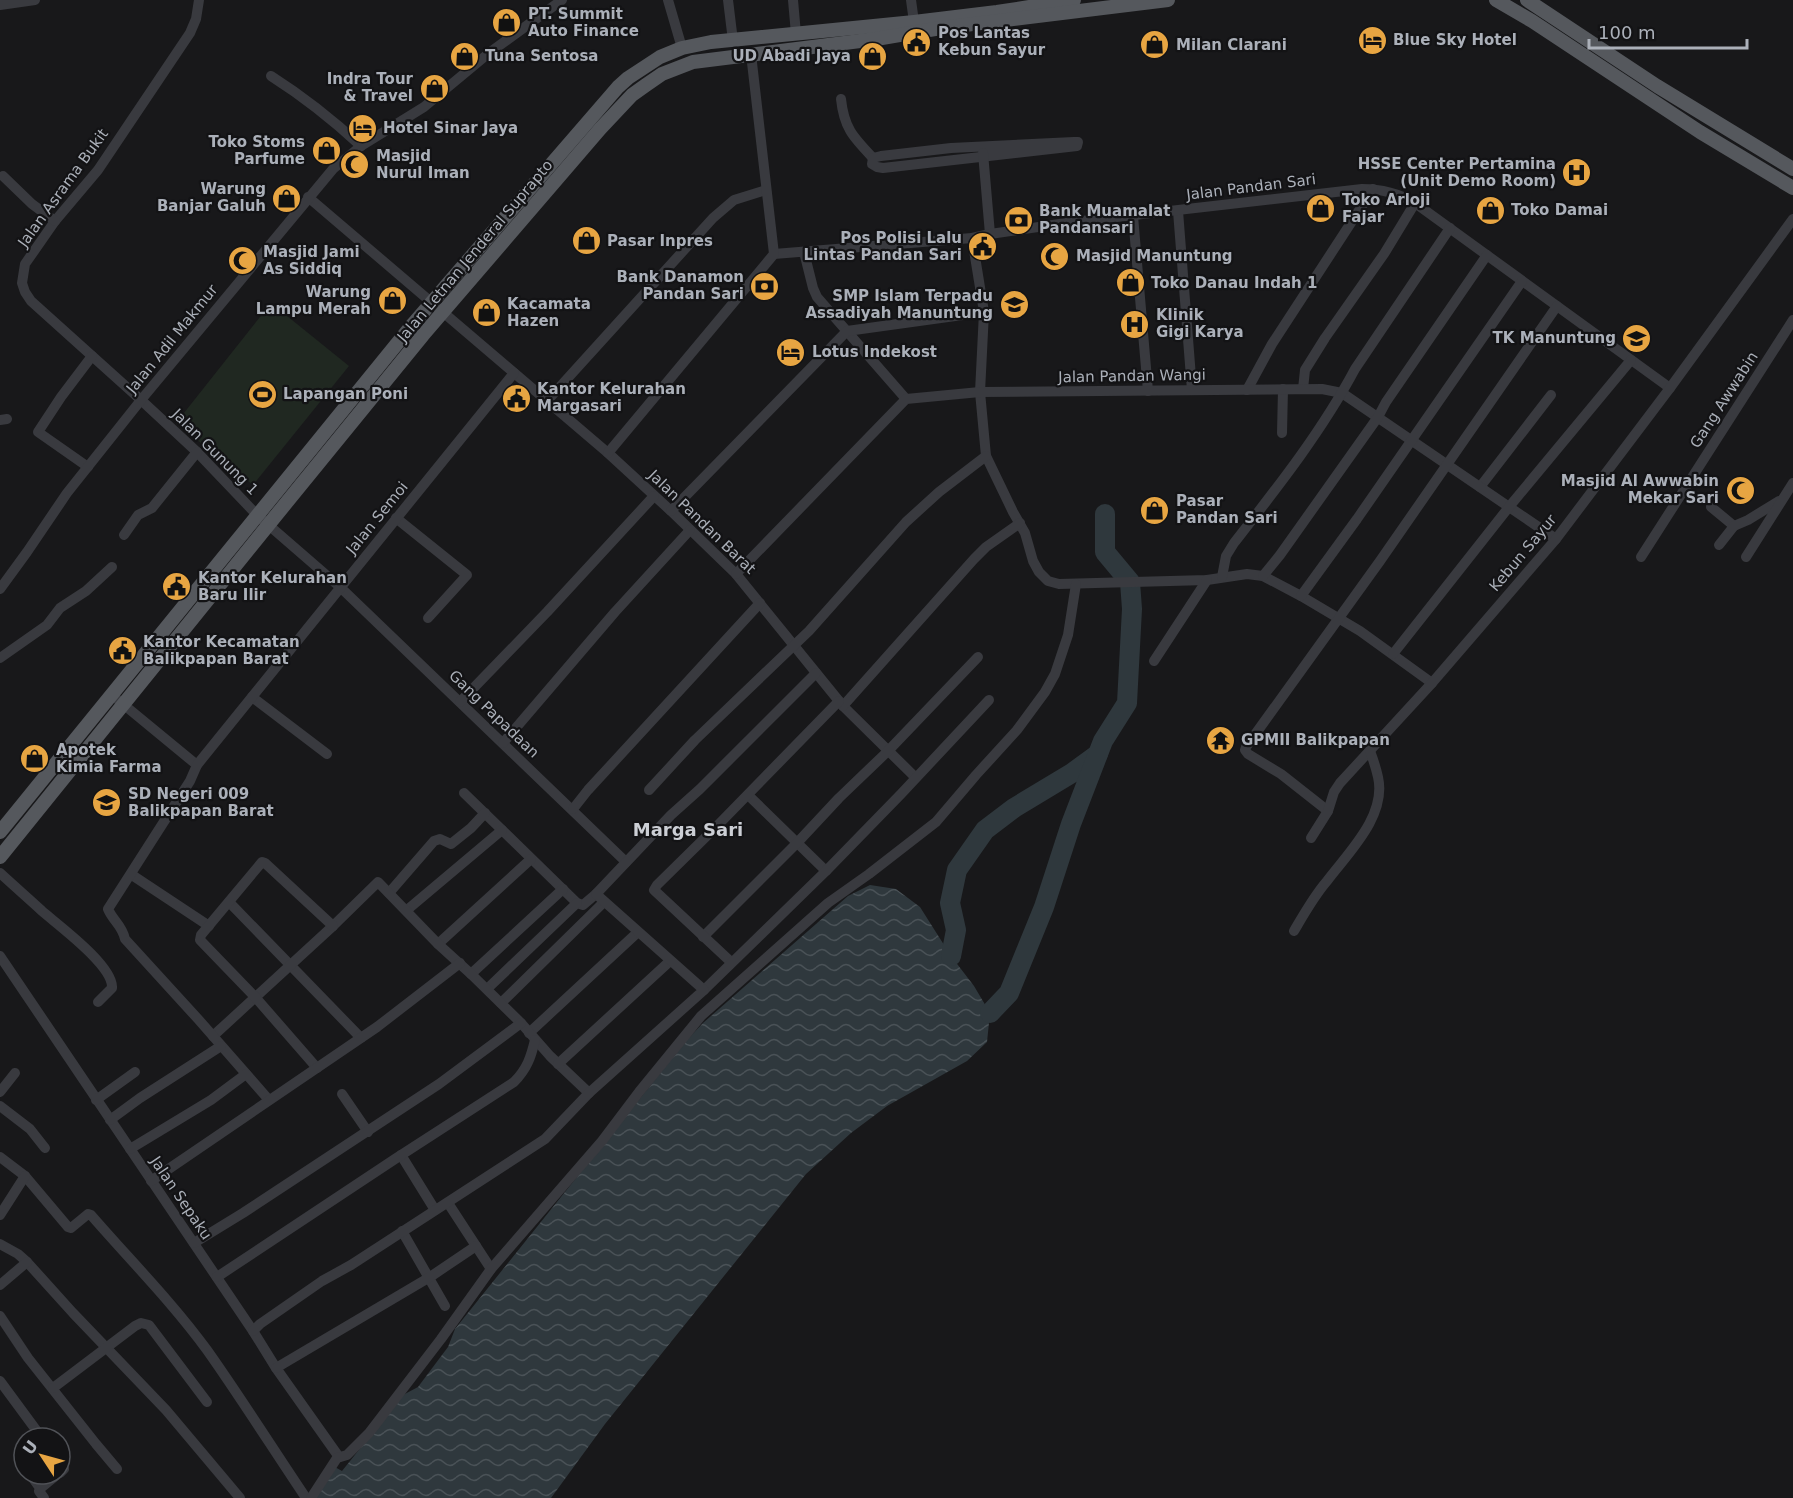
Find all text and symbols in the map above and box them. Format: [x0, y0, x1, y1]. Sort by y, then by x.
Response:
place label: PT. Summit Auto Finance [528, 5, 639, 40]
shop icon: PT. Summit Auto Finance [491, 7, 523, 39]
scale bar [1589, 12, 1746, 50]
text: 100 m [1598, 22, 1656, 43]
place label: Pos Lantas Kebun Sayur [938, 24, 1046, 59]
hotel icon: Blue Sky Hotel [1356, 24, 1388, 56]
public building icon: Pos Lantas Kebun Sayur [901, 26, 933, 58]
shop icon: Milan Clarani [1139, 29, 1171, 61]
place label: Blue Sky Hotel [1393, 31, 1517, 49]
place label: Milan Clarani [1176, 36, 1287, 54]
shop icon: Tuna Sentosa [448, 40, 480, 72]
shop icon: UD Abadi Jaya [856, 40, 888, 72]
place label: Tuna Sentosa [485, 47, 598, 65]
place label: UD Abadi Jaya [732, 47, 851, 65]
place label: Indra Tour & Travel [327, 70, 414, 105]
shop icon: Indra Tour & Travel [418, 72, 450, 104]
hotel icon: Hotel Sinar Jaya [346, 112, 378, 144]
place label: Hotel Sinar Jaya [383, 119, 518, 137]
street label: Jalan Asrama Bukit [13, 125, 112, 251]
place label: Toko Stoms Parfume [209, 133, 305, 168]
shop icon: Toko Stoms Parfume [310, 135, 342, 167]
place label: Masjid Nurul Iman [376, 147, 470, 182]
mosque icon: Masjid Nurul Iman [339, 149, 371, 181]
place label: HSSE Center Pertamina (Unit Demo Room) [1358, 155, 1556, 190]
street label: Jalan Letnan Jenderal Suprapto [393, 156, 556, 346]
hospital icon: HSSE Center Pertamina (Unit Demo Room) [1561, 157, 1593, 189]
street label: Jalan Pandan Sari [1184, 170, 1317, 204]
place label: Warung Banjar Galuh [157, 180, 266, 215]
shop icon: Warung Banjar Galuh [271, 182, 303, 214]
place label: Toko Arloji Fajar [1342, 191, 1430, 226]
shop icon: Toko Arloji Fajar [1305, 193, 1337, 225]
shop icon: Toko Damai [1474, 194, 1506, 226]
place label: Toko Damai [1511, 201, 1608, 219]
place label: Bank Muamalat Pandansari [1039, 202, 1170, 237]
bank icon: Bank Muamalat Pandansari [1002, 204, 1034, 236]
shop icon: Pasar Inpres [570, 225, 602, 257]
place label: Pos Polisi Lalu Lintas Pandan Sari [804, 229, 962, 264]
public building icon: Pos Polisi Lalu Lintas Pandan Sari [967, 231, 999, 263]
place label: Pasar Inpres [607, 232, 713, 250]
mosque icon: Masjid Manuntung [1039, 240, 1071, 272]
place label: Masjid Jami As Siddiq [263, 243, 360, 278]
mosque icon: Masjid Jami As Siddiq [226, 245, 258, 277]
place label: Masjid Manuntung [1076, 247, 1233, 265]
shop icon: Toko Danau Indah 1 [1114, 267, 1146, 299]
place label: Bank Danamon Pandan Sari [617, 268, 744, 303]
bank icon: Bank Danamon Pandan Sari [749, 270, 781, 302]
place label: Toko Danau Indah 1 [1151, 274, 1317, 292]
street label: Jalan Adil Makmur [122, 280, 222, 398]
place label: Warung Lampu Merah [256, 283, 371, 318]
shop icon: Warung Lampu Merah [376, 285, 408, 317]
place label: SMP Islam Terpadu Assadiyah Manuntung [805, 287, 993, 322]
school or university icon: SMP Islam Terpadu Assadiyah Manuntung [998, 289, 1030, 321]
place label: Kacamata Hazen [507, 295, 591, 330]
shop icon: Kacamata Hazen [470, 297, 502, 329]
place label: Klinik Gigi Karya [1156, 306, 1244, 341]
hospital icon: Klinik Gigi Karya [1119, 308, 1151, 340]
school or university icon: TK Manuntung [1621, 322, 1653, 354]
place label: TK Manuntung [1493, 329, 1616, 347]
hotel icon: Lotus Indekost [775, 336, 807, 368]
place label: Lotus Indekost [812, 343, 937, 361]
street label: Gang Awwabin [1686, 348, 1762, 452]
street label: Jalan Pandan Wangi [1057, 366, 1206, 386]
sports icon: Lapangan Poni [246, 378, 278, 410]
place label: Kantor Kelurahan Margasari [537, 380, 686, 415]
public building icon: Kantor Kelurahan Margasari [500, 382, 532, 414]
place label: Lapangan Poni [283, 385, 408, 403]
street label: Jalan Gunung 1 [167, 404, 262, 499]
street label: Jalan Pandan Barat [644, 465, 759, 578]
place label: Masjid Al Awwabin Mekar Sari [1561, 472, 1719, 507]
mosque icon: Masjid Al Awwabin Mekar Sari [1724, 474, 1756, 506]
street label: Jalan Semoi [342, 478, 412, 559]
place label: Pasar Pandan Sari [1176, 492, 1278, 527]
shop icon: Pasar Pandan Sari [1139, 494, 1171, 526]
street label: Kebun Sayur [1486, 510, 1561, 595]
place label: Kantor Kelurahan Baru Ilir [198, 569, 347, 604]
public building icon: Kantor Kelurahan Baru Ilir [161, 571, 193, 603]
place label: Kantor Kecamatan Balikpapan Barat [143, 633, 300, 668]
public building icon: Kantor Kecamatan Balikpapan Barat [106, 635, 138, 667]
street label: Gang Papadaan [445, 666, 543, 762]
temple icon: GPMII Balikpapan [1204, 724, 1236, 756]
place label: GPMII Balikpapan [1241, 731, 1390, 749]
place label: Apotek Kimia Farma [56, 741, 162, 776]
shop icon: Apotek Kimia Farma [19, 743, 51, 775]
place label: SD Negeri 009 Balikpapan Barat [128, 785, 274, 820]
school or university icon: SD Negeri 009 Balikpapan Barat [91, 787, 123, 819]
district label: Marga Sari [633, 819, 743, 840]
street label: Jalan Sepaku [146, 1152, 215, 1243]
north arrow [12, 1426, 72, 1486]
text: U [19, 1437, 42, 1458]

